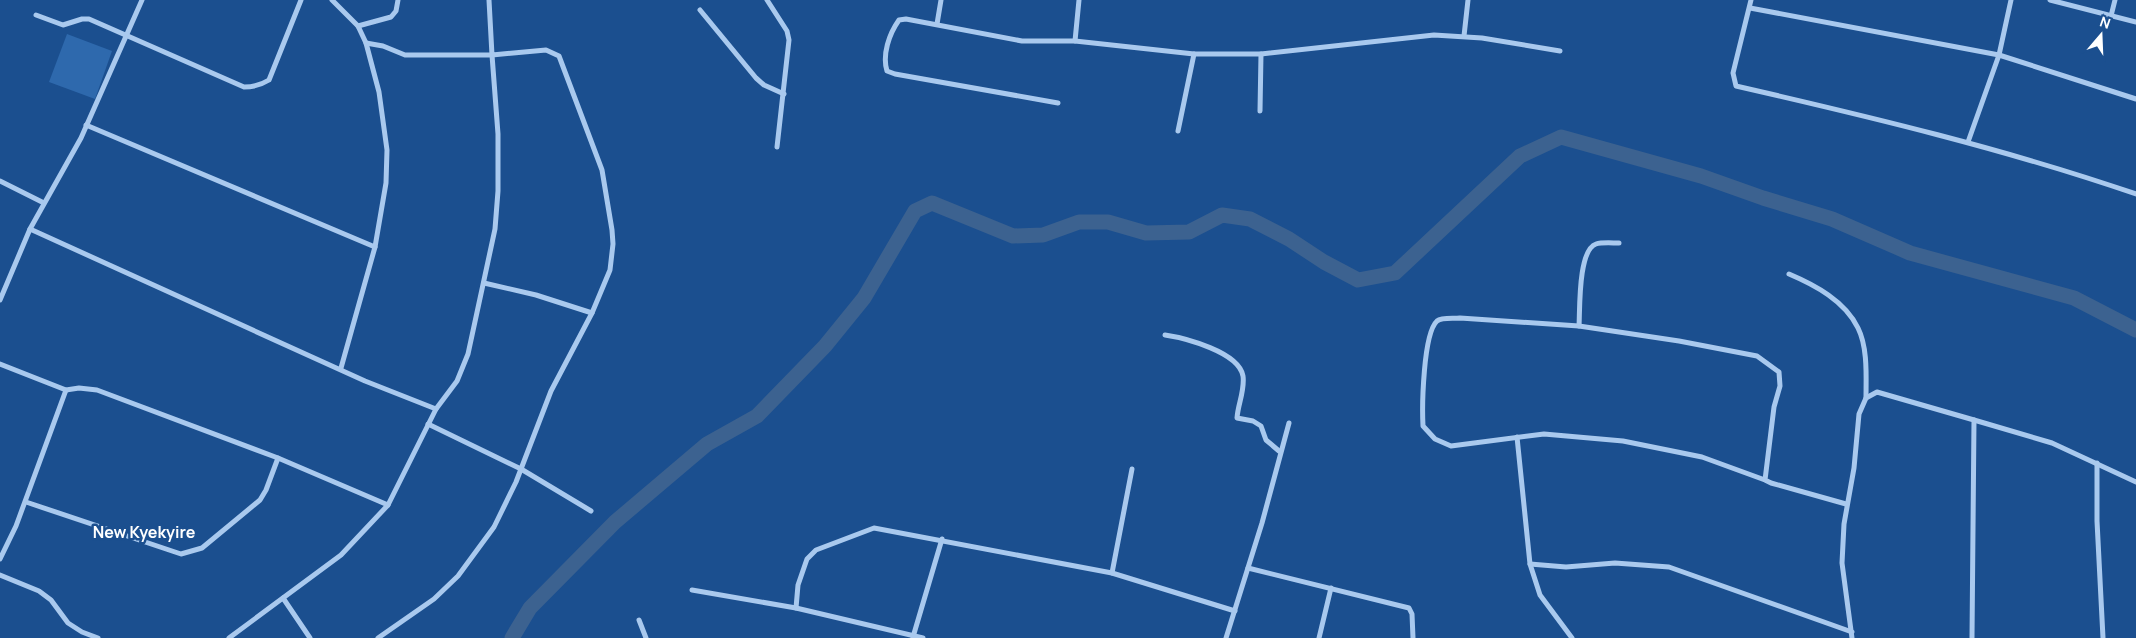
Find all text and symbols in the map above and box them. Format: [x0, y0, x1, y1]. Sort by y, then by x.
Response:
north arrow [2076, 10, 2126, 60]
text: N [2098, 12, 2113, 33]
district label: New Kyekyire [93, 521, 196, 543]

